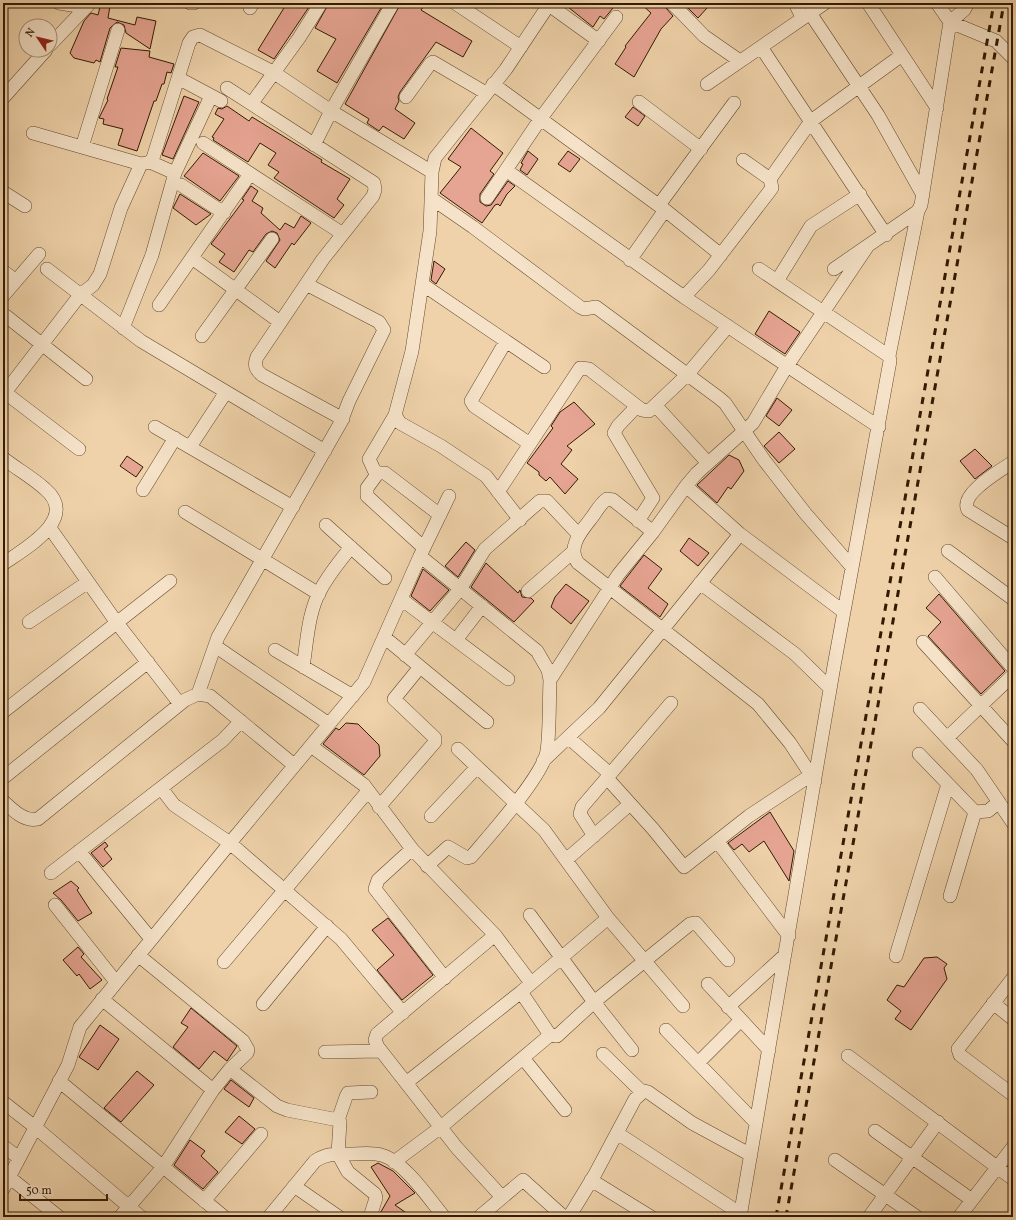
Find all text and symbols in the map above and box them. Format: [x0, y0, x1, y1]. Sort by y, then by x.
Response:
north arrow [18, 18, 58, 58]
text: N [23, 26, 39, 41]
scale bar [20, 1176, 107, 1202]
text: 50 m [26, 1183, 52, 1199]

